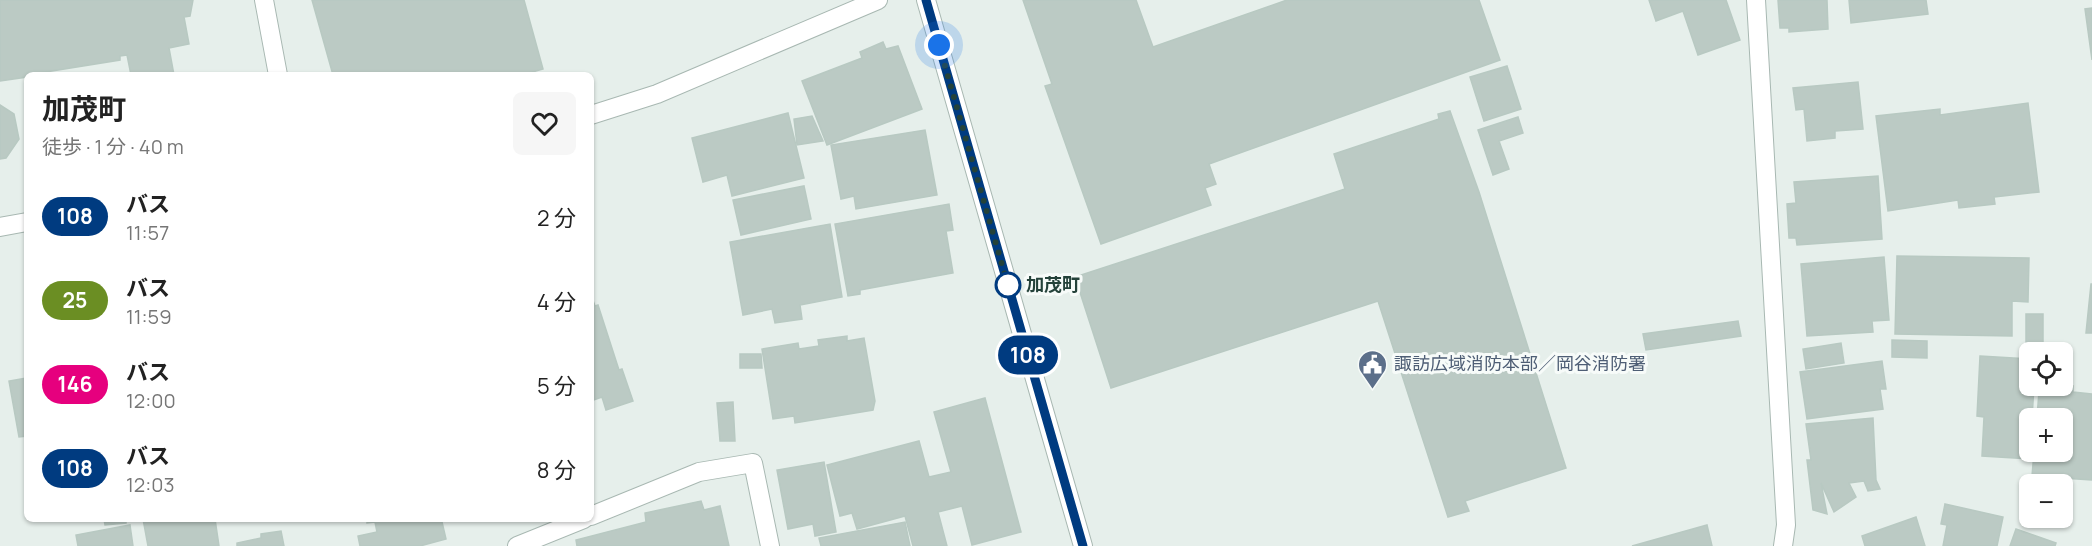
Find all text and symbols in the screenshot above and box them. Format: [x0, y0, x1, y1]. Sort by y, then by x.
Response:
your location [924, 30, 954, 60]
text: 加茂町 [42, 89, 126, 127]
button: heart [513, 92, 576, 155]
text: 徒歩 · 1 分 · 40 m [42, 133, 184, 160]
text: バス [126, 189, 170, 219]
text: 108 [57, 202, 93, 230]
text: 2 分 [537, 203, 576, 233]
text: 11:57 [126, 219, 169, 246]
marker: 加茂町 [995, 272, 1021, 298]
place label: 加茂町 [1026, 272, 1080, 296]
text: バス [126, 273, 170, 303]
text: 25 [63, 286, 87, 314]
text: 4 分 [537, 287, 576, 317]
text: 11:59 [126, 303, 172, 330]
line badge: 108 [994, 336, 1062, 374]
text: 108 [1010, 341, 1046, 369]
map controls [2019, 342, 2073, 528]
button: locate [2019, 342, 2073, 396]
public building icon: 諏訪広域消防本部／岡谷消防署 [1357, 348, 1389, 390]
place label: 諏訪広域消防本部／岡谷消防署 [1394, 351, 1646, 375]
text: バス [126, 357, 170, 387]
text: 146 [57, 370, 93, 398]
text: 5 分 [537, 371, 576, 401]
text: 12:00 [126, 387, 176, 414]
button: + [2019, 408, 2073, 462]
text: バス [126, 441, 170, 471]
text: 108 [57, 454, 93, 482]
text: 8 分 [537, 455, 576, 485]
text: 12:03 [126, 471, 174, 498]
button: − [2019, 474, 2073, 528]

